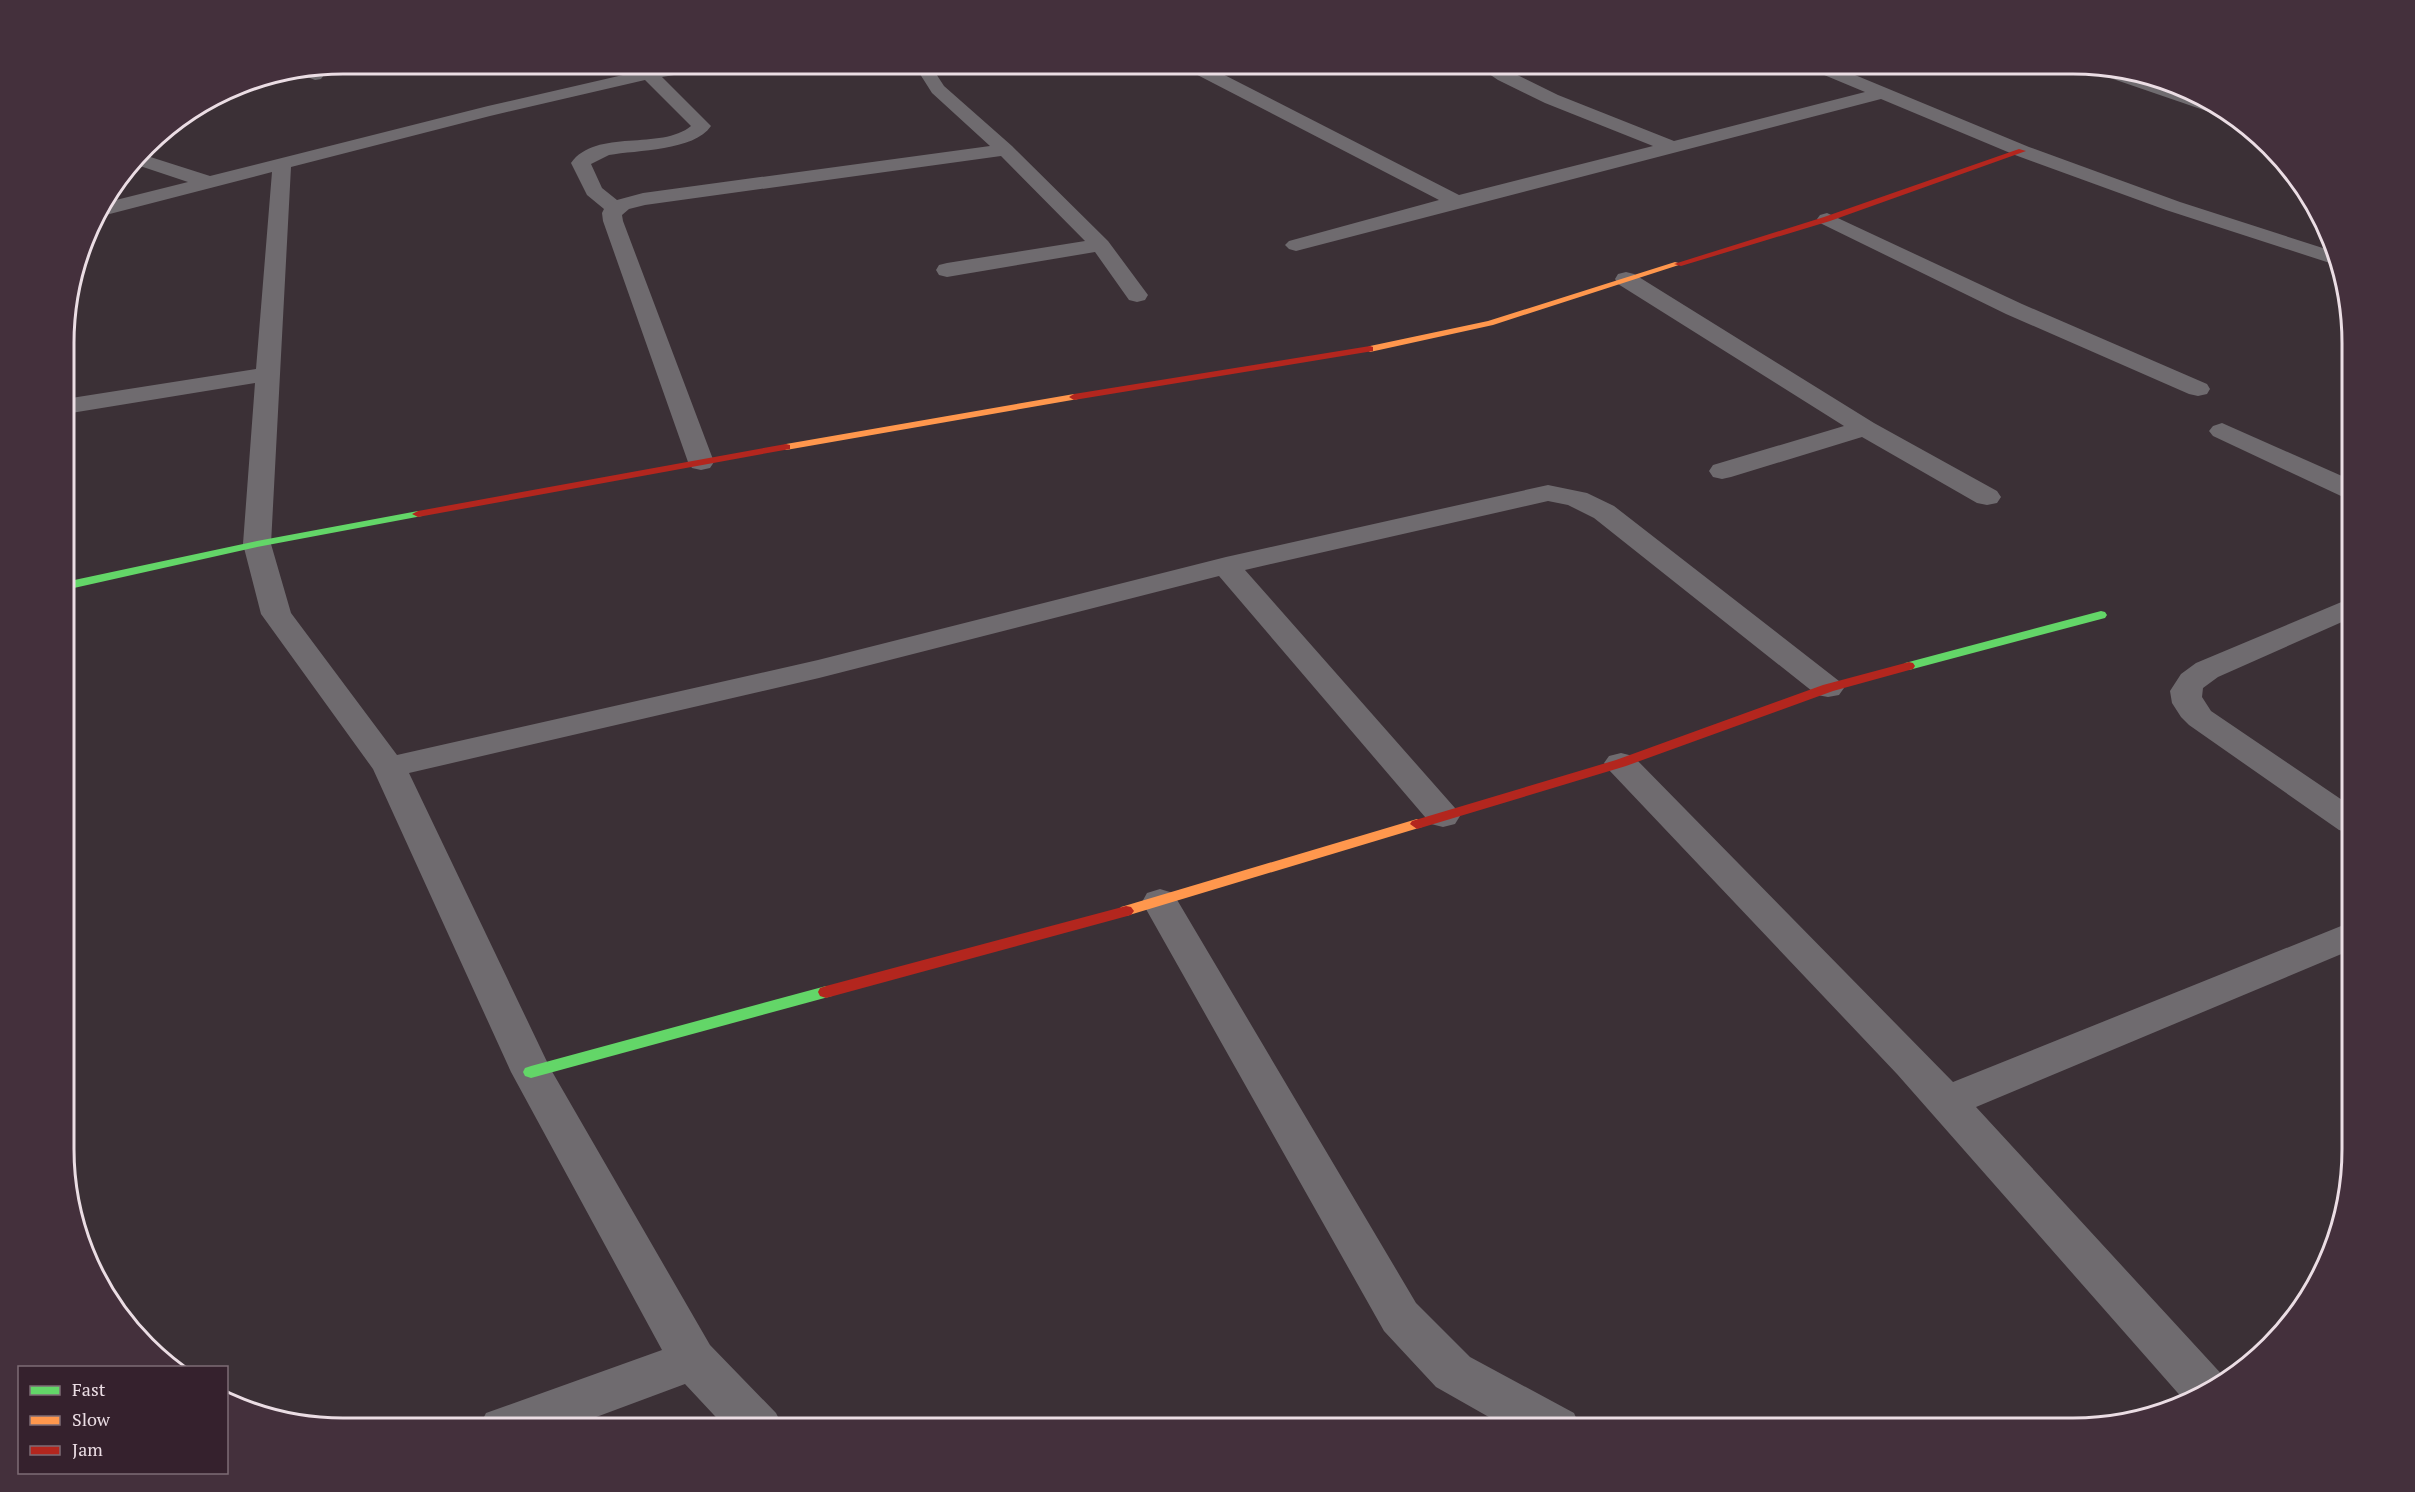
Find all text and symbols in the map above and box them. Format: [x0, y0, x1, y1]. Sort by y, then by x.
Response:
legend [18, 1366, 228, 1474]
text: Fast [72, 1377, 106, 1401]
text: Slow [72, 1407, 111, 1431]
text: Jam [72, 1437, 103, 1461]

